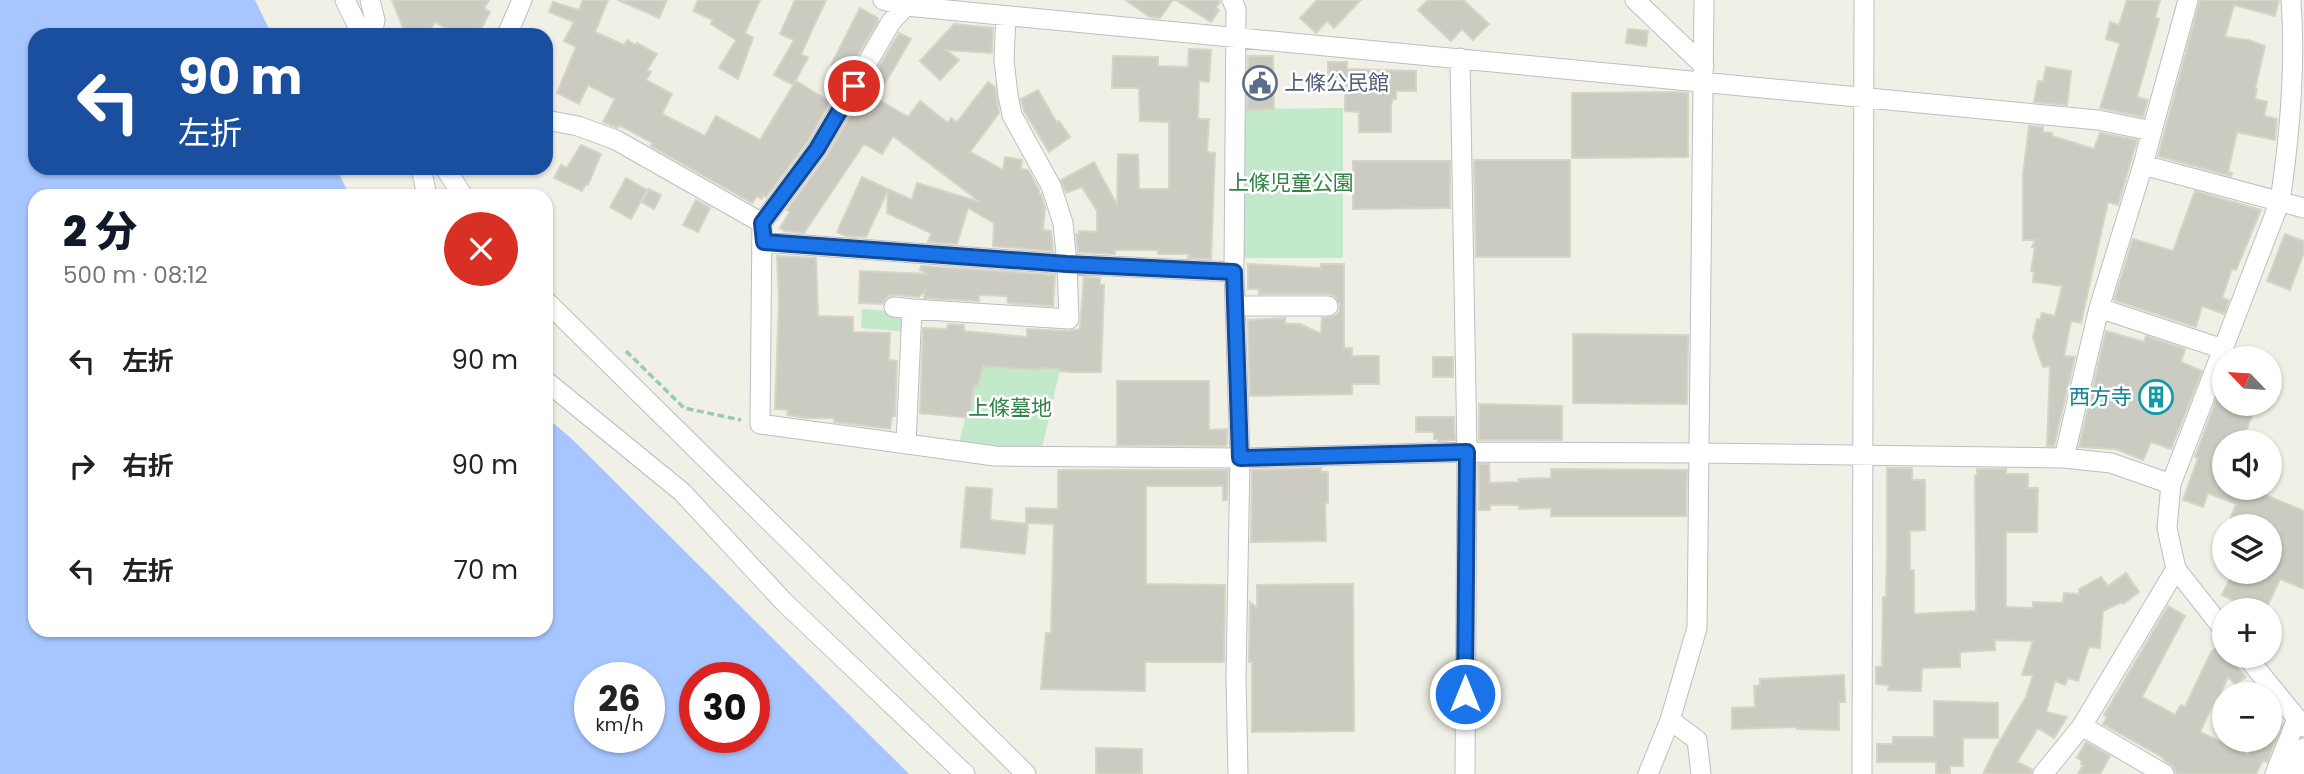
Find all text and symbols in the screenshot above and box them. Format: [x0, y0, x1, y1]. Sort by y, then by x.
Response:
text: 90 m [178, 43, 302, 111]
icon: left [63, 56, 154, 147]
pin [824, 56, 884, 116]
public building icon: 上條公民館 [1241, 64, 1279, 102]
icon: arrive [835, 67, 873, 105]
place label: 上條公民館 [1284, 68, 1389, 97]
text: 左折 [178, 110, 242, 155]
park label: 上條児童公園 [1228, 168, 1354, 197]
text: 2 分 [63, 202, 137, 261]
button: close [444, 212, 518, 286]
text: 500 m · 08:12 [63, 259, 208, 291]
icon: left [63, 342, 101, 380]
text: 90 m [452, 342, 518, 378]
text: 左折 [122, 343, 174, 379]
north arrow [2212, 346, 2282, 416]
map controls [2212, 346, 2282, 752]
building icon: 西方寺 [2137, 378, 2175, 416]
place label: 西方寺 [2069, 382, 2132, 411]
park label: 上條墓地 [968, 393, 1052, 422]
button: sound [2212, 430, 2282, 500]
icon: right [63, 447, 101, 485]
text: 90 m [452, 447, 518, 483]
text: 右折 [122, 448, 174, 484]
button: layers [2212, 514, 2282, 584]
icon: left [63, 552, 101, 590]
text: 70 m [454, 552, 518, 588]
text: 左折 [122, 553, 174, 589]
button: + [2212, 598, 2282, 668]
position arrow [1428, 657, 1502, 731]
speed limit sign: 30 [679, 662, 770, 753]
text: 26 [598, 674, 641, 723]
button: − [2212, 682, 2282, 752]
text: km/h [596, 712, 643, 737]

